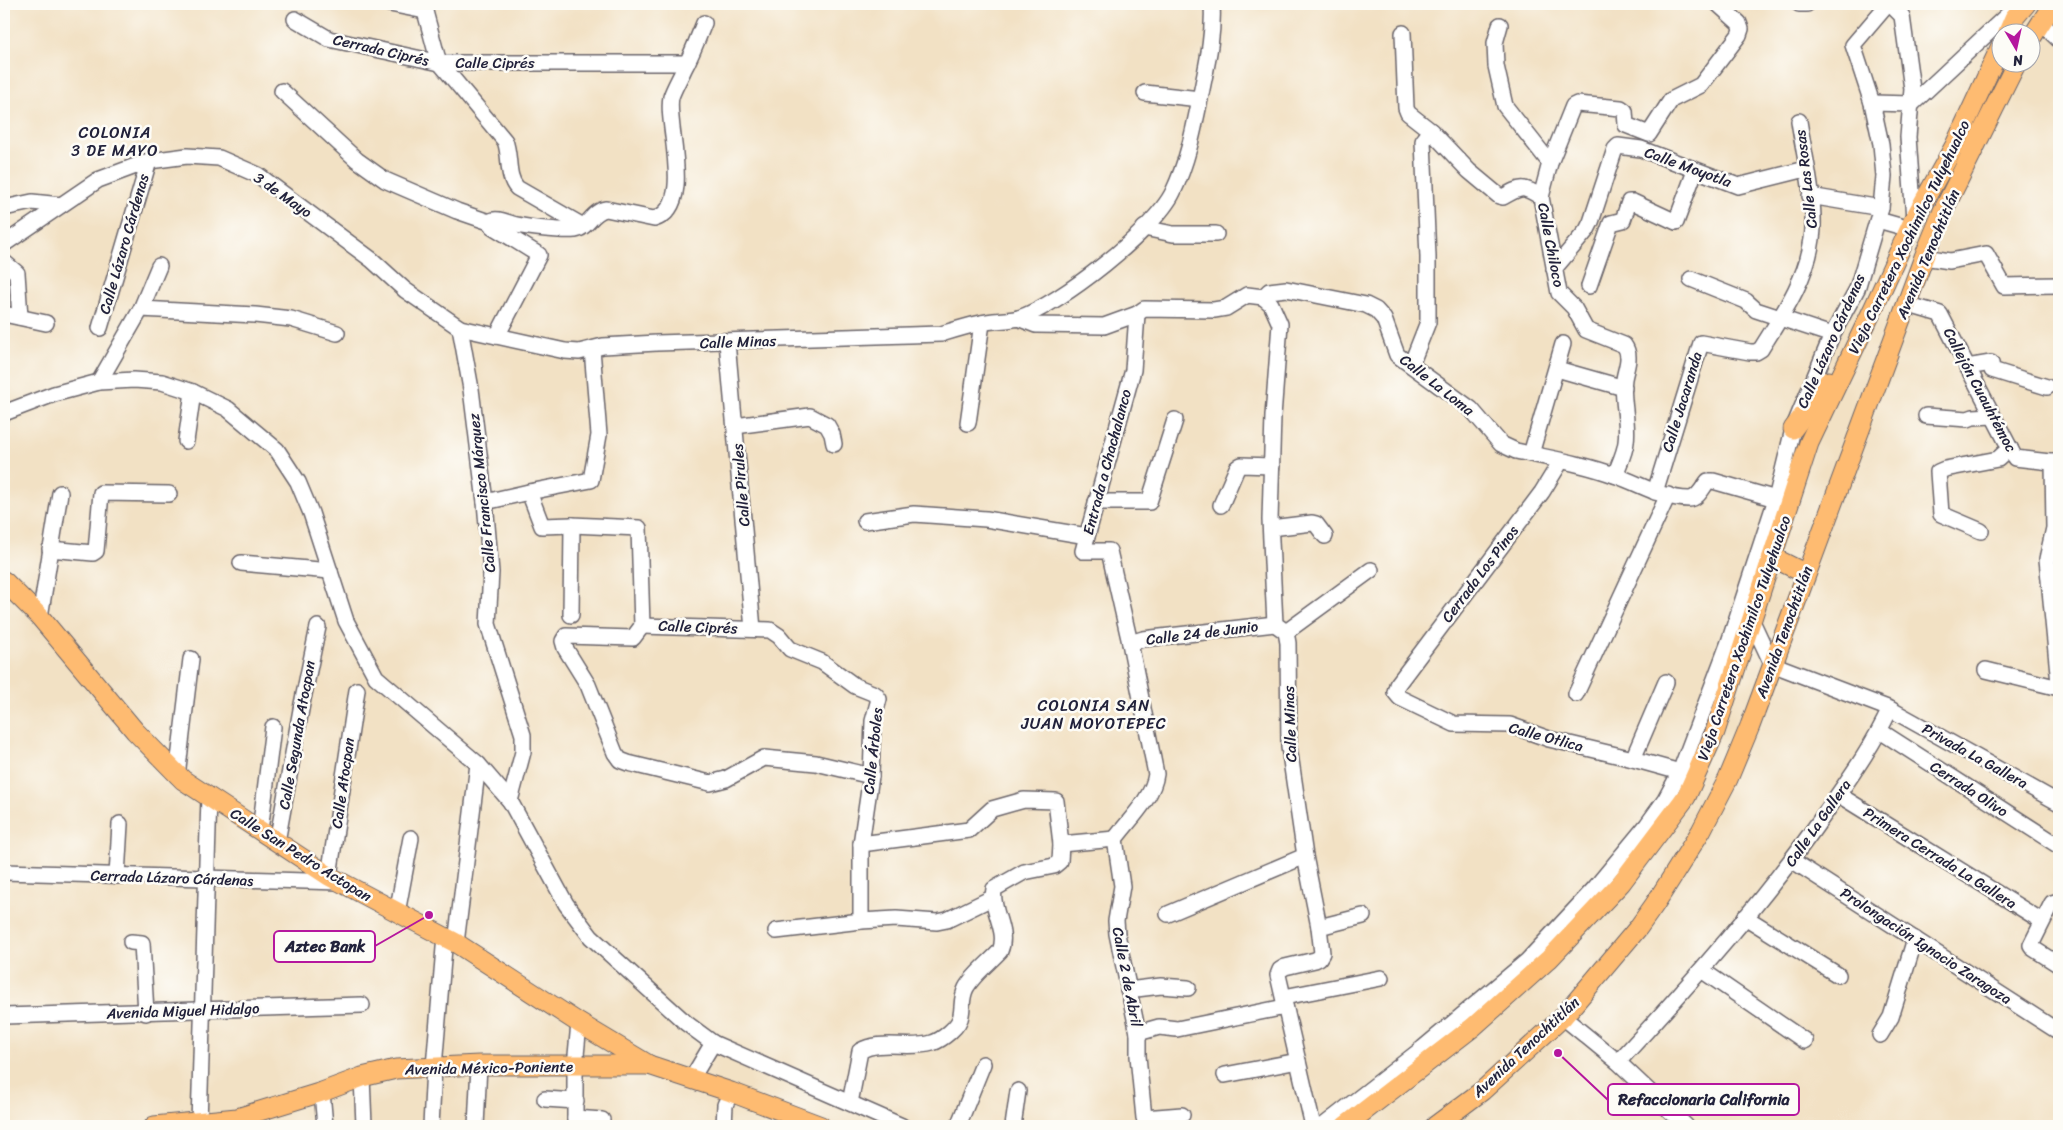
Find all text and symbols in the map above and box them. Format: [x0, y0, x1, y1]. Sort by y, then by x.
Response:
north arrow [1990, 22, 2040, 72]
street label: Cerrada Ciprés [330, 26, 432, 74]
text: N [2011, 47, 2026, 73]
street label: Calle Ciprés [455, 50, 535, 76]
street label: Vieja Carretera Xochimilco Tulyehualco [1841, 115, 1977, 358]
district label: COLONIA 3 DE MAYO [71, 118, 159, 165]
street label: Calle Las Rosas [1787, 128, 1825, 230]
street label: Calle Moyotla [1641, 139, 1736, 195]
street label: 3 de Mayo [248, 165, 318, 225]
street label: Calle Lázaro Cárdenas [92, 171, 157, 317]
street label: Avenida Tenochtitlán [1888, 185, 1967, 324]
street label: Calle Chiloco [1530, 201, 1572, 290]
street label: Calle Lázaro Cárdenas [1790, 269, 1872, 413]
street label: Callejón Cuauhtémoc [1936, 323, 2024, 457]
street label: Calle Minas [699, 328, 777, 356]
street label: Calle La Loma [1394, 347, 1480, 423]
street label: Calle Jacaranda [1654, 348, 1710, 455]
street label: Entrada a Chachalanco [1075, 386, 1139, 538]
street label: Calle Francisco Márquez [461, 411, 503, 574]
street label: Calle Pirules [724, 442, 758, 528]
street label: Vieja Carretera Xochimilco Tulyehualco [1690, 512, 1798, 764]
street label: Cerrada Los Pinos [1435, 519, 1526, 628]
street label: Avenida Tenochtitlán [1748, 562, 1820, 703]
street label: Calle Ciprés [658, 613, 738, 641]
street label: Calle 24 de Junio [1144, 613, 1260, 653]
street label: Calle Segunda Atocpan [271, 658, 323, 812]
street label: Calle Minas [1276, 685, 1304, 763]
district label: COLONIA SAN JUAN MOYOTEPEC [1020, 691, 1167, 738]
street label: Calle Árboles [856, 706, 891, 796]
street label: Calle Otlica [1506, 715, 1587, 760]
street label: Privada La Gallera [1917, 716, 2033, 796]
street label: Calle Atocpan [324, 736, 362, 830]
street label: Cerrada Olivo [1925, 754, 2014, 824]
street label: Calle La Gallera [1778, 773, 1858, 872]
street label: Primera Cerrada La Gallera [1858, 800, 2022, 916]
street label: Calle San Pedro Actopan [225, 801, 377, 909]
street label: Cerrada Lázaro Cárdenas [90, 862, 255, 894]
street label: Prolongación Ignacio Zaragoza [1835, 881, 2018, 1012]
street label: Calle 2 de Abril [1105, 925, 1150, 1030]
callout: Aztec Bank [274, 931, 375, 962]
text: Aztec Bank [284, 932, 366, 961]
street label: Avenida Tenochtitlán [1466, 990, 1586, 1105]
street label: Avenida Miguel Hidalgo [105, 995, 260, 1027]
street label: Avenida México-Poniente [404, 1054, 573, 1082]
callout: Refaccionaria California [1608, 1084, 1799, 1115]
text: Refaccionaria California [1617, 1085, 1791, 1114]

